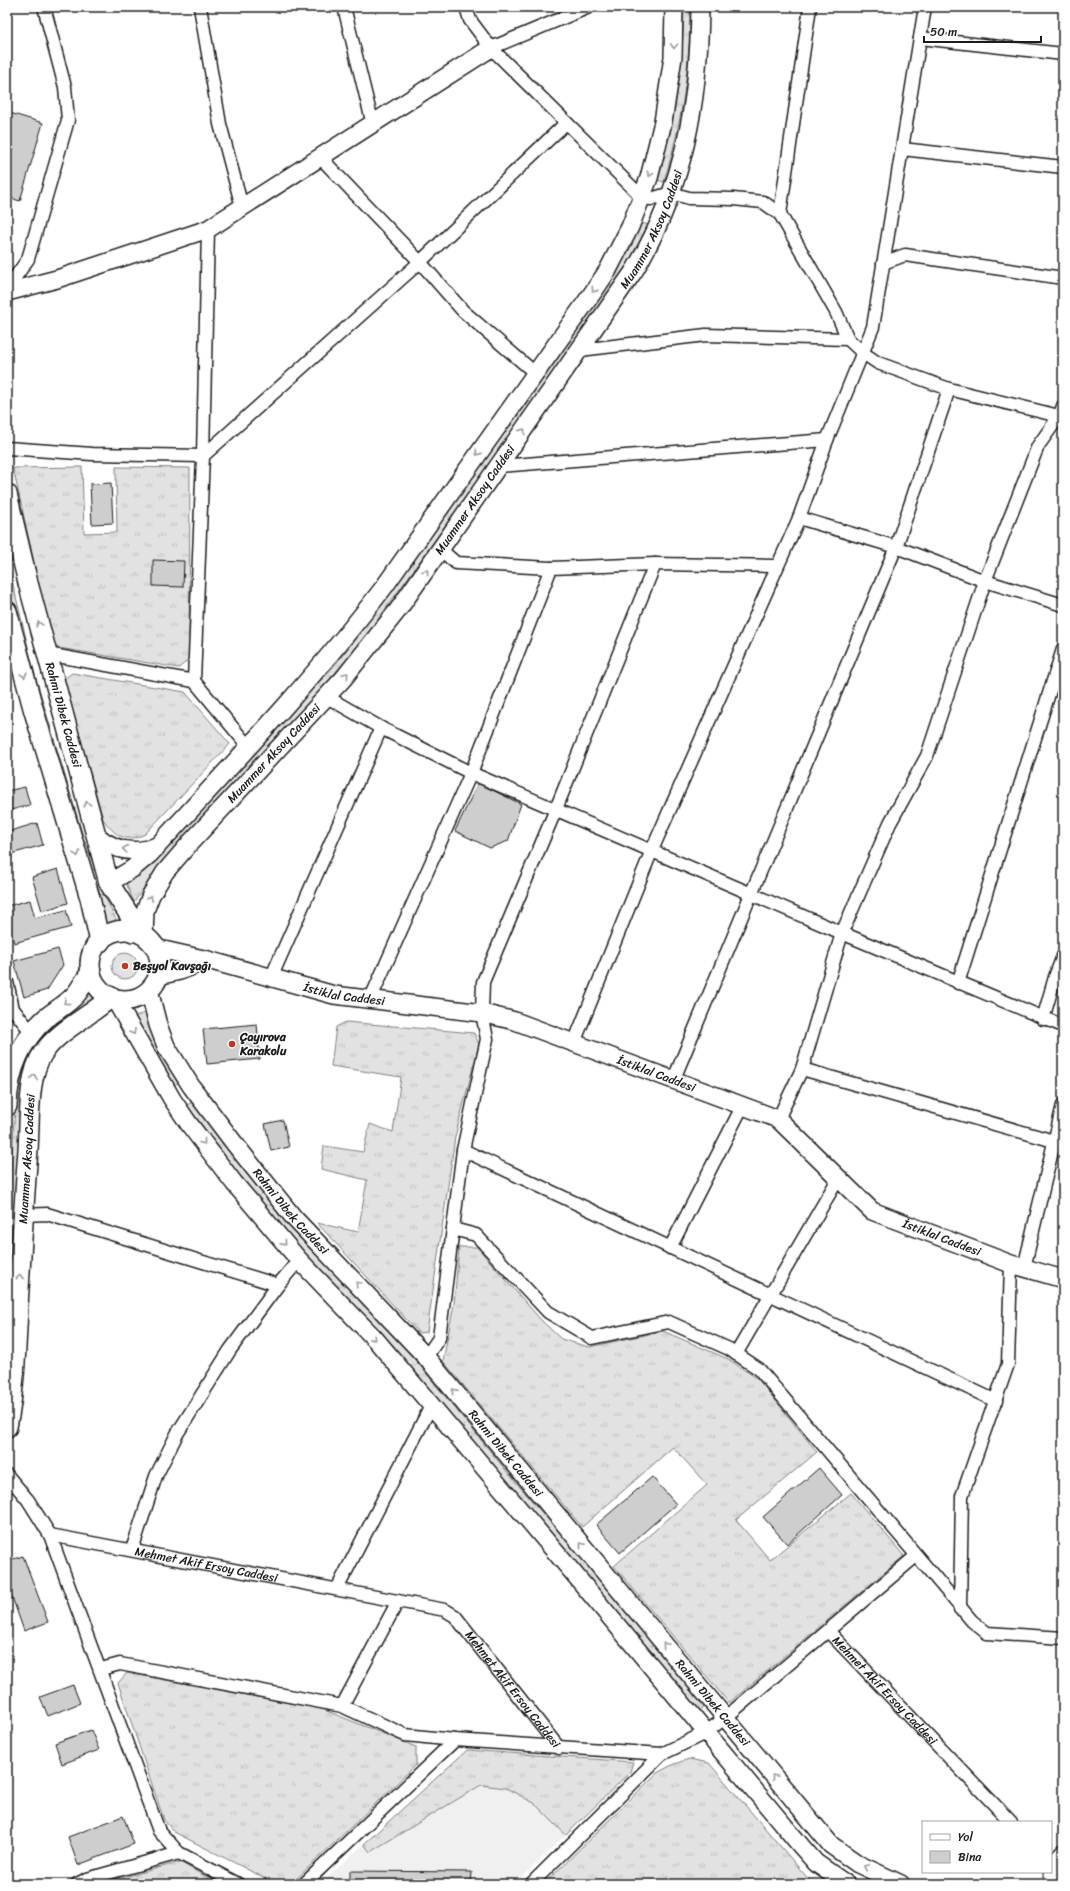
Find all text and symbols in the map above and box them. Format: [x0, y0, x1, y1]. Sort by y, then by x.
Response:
scale bar [924, 18, 1041, 44]
text: 50 m [930, 21, 957, 43]
one-way arrow [669, 43, 678, 49]
street label: Muammer Aksoy Caddesi [614, 167, 689, 294]
one-way arrow [646, 170, 655, 177]
one-way arrow [591, 286, 599, 293]
one-way arrow [518, 428, 525, 435]
street label: Muammer Aksoy Caddesi [428, 440, 521, 560]
one-way arrow [475, 449, 483, 456]
one-way arrow [421, 570, 428, 577]
one-way arrow [35, 621, 43, 627]
street label: Rahmi Dibek Caddesi [39, 660, 89, 771]
one-way arrow [20, 672, 28, 679]
one-way arrow [342, 672, 349, 680]
street label: Muammer Aksoy Caddesi [221, 698, 327, 808]
one-way arrow [84, 801, 92, 807]
one-way arrow [122, 845, 128, 854]
one-way arrow [72, 850, 81, 857]
one-way arrow [145, 895, 153, 903]
place label: Beşyol Kavşağı [133, 955, 212, 977]
marker: Beşyol Kavşağı [120, 961, 130, 971]
street label: İstiklal Caddesi [300, 976, 387, 1012]
one-way arrow [64, 997, 71, 1004]
place label: Çayırova Karakolu [239, 1026, 287, 1062]
one-way arrow [128, 1028, 135, 1035]
marker: Çayırova Karakolu [227, 1039, 237, 1049]
street label: İstiklal Caddesi [613, 1049, 699, 1099]
one-way arrow [30, 1074, 38, 1080]
street label: Muammer Aksoy Caddesi [12, 1092, 42, 1224]
one-way arrow [198, 1137, 205, 1144]
street label: Rahmi Dibek Caddesi [247, 1163, 335, 1260]
street label: İstiklal Caddesi [898, 1212, 985, 1263]
one-way arrow [280, 1238, 287, 1246]
one-way arrow [16, 1274, 24, 1280]
one-way arrow [355, 1281, 363, 1289]
one-way arrow [369, 1333, 376, 1340]
one-way arrow [452, 1388, 459, 1395]
street label: Rahmi Dibek Caddesi [463, 1405, 549, 1503]
street label: Mehmet Akif Ersoy Caddesi [133, 1540, 280, 1589]
one-way arrow [579, 1542, 586, 1550]
street label: Mehmet Akif Ersoy Caddesi [459, 1626, 567, 1754]
street label: Mehmet Akif Ersoy Caddesi [827, 1630, 943, 1751]
one-way arrow [662, 1642, 669, 1650]
street label: Rahmi Dibek Caddesi [670, 1654, 756, 1752]
one-way arrow [772, 1775, 779, 1782]
legend [922, 1821, 1052, 1873]
text: Yol [958, 1826, 973, 1848]
text: Bina [958, 1846, 982, 1868]
one-way arrow [863, 1864, 870, 1872]

